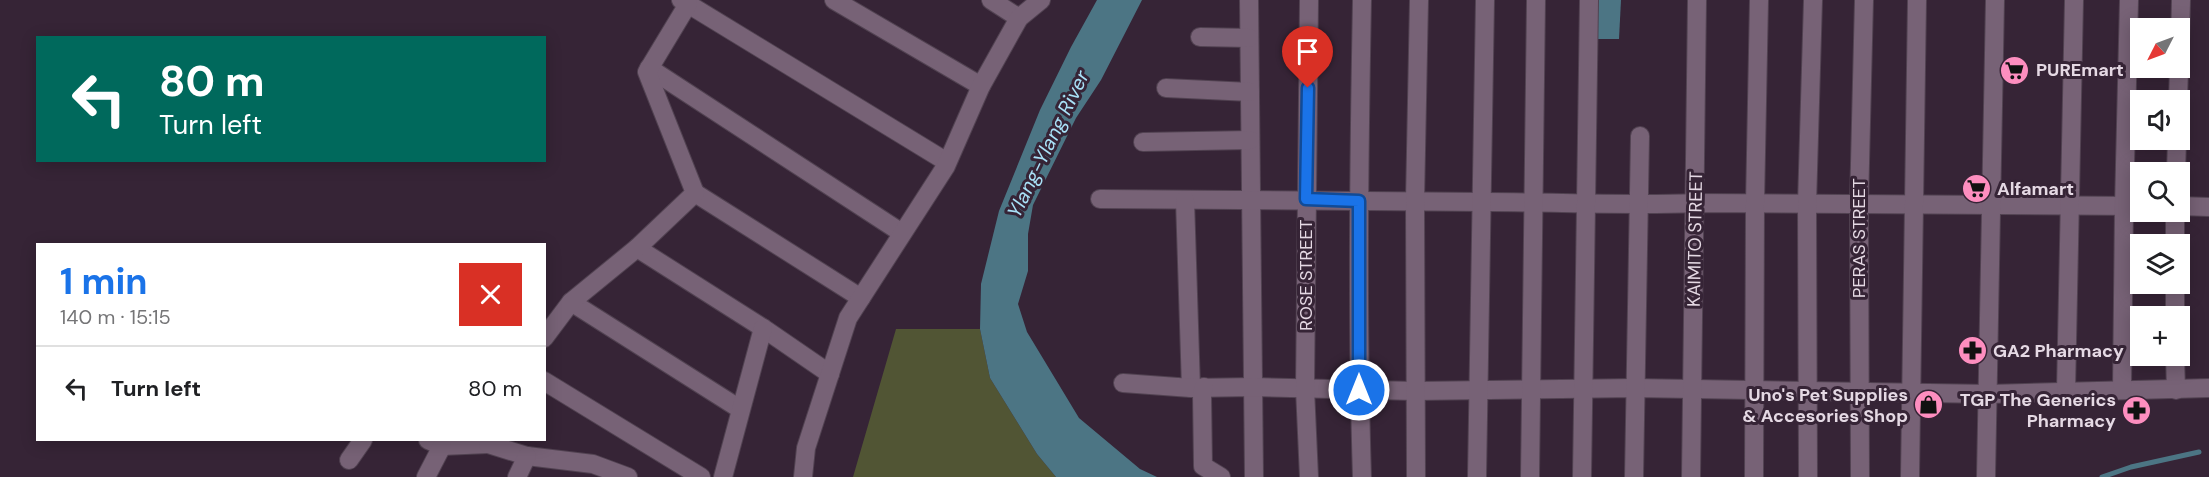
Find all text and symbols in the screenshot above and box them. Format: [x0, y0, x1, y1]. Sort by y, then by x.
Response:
north arrow [2130, 18, 2190, 78]
map controls [2130, 18, 2190, 366]
pin [1282, 26, 1333, 88]
icon: arrive [1291, 35, 1324, 68]
text: 80 m [159, 54, 265, 109]
supermarket icon: PUREmart [1999, 54, 2031, 86]
place label: PUREmart [2036, 58, 2124, 82]
icon: left [60, 60, 138, 138]
water label: Ylang-Ylang River [1001, 66, 1095, 222]
button: sound [2130, 90, 2190, 150]
text: Turn left [159, 107, 262, 142]
button: search [2130, 162, 2190, 222]
street label: KAIMITO STREET [1682, 171, 1708, 307]
supermarket icon: Alfamart [1960, 173, 1992, 205]
place label: Alfamart [1997, 177, 2074, 201]
street label: PERAS STREET [1847, 178, 1871, 298]
street label: ROSE STREET [1294, 219, 1318, 331]
button: layers [2130, 234, 2190, 294]
text: 1 min [60, 258, 148, 305]
button: close [459, 263, 522, 326]
text: 140 m · 15:15 [60, 304, 171, 330]
button: + [2130, 306, 2190, 366]
pharmacy icon: GA2 Pharmacy [1956, 335, 1988, 367]
place label: GA2 Pharmacy [1993, 339, 2124, 363]
position arrow [1327, 358, 1391, 422]
icon: left [60, 372, 93, 405]
text: Turn left [111, 374, 201, 403]
text: 80 m [468, 374, 522, 403]
place label: Uno's Pet Supplies & Accesories Shop [1742, 383, 1908, 428]
place label: TGP The Generics Pharmacy [1960, 388, 2116, 433]
shop icon: Uno's Pet Supplies & Accesories Shop [1913, 389, 1945, 421]
pharmacy icon: TGP The Generics Pharmacy [2121, 394, 2153, 426]

